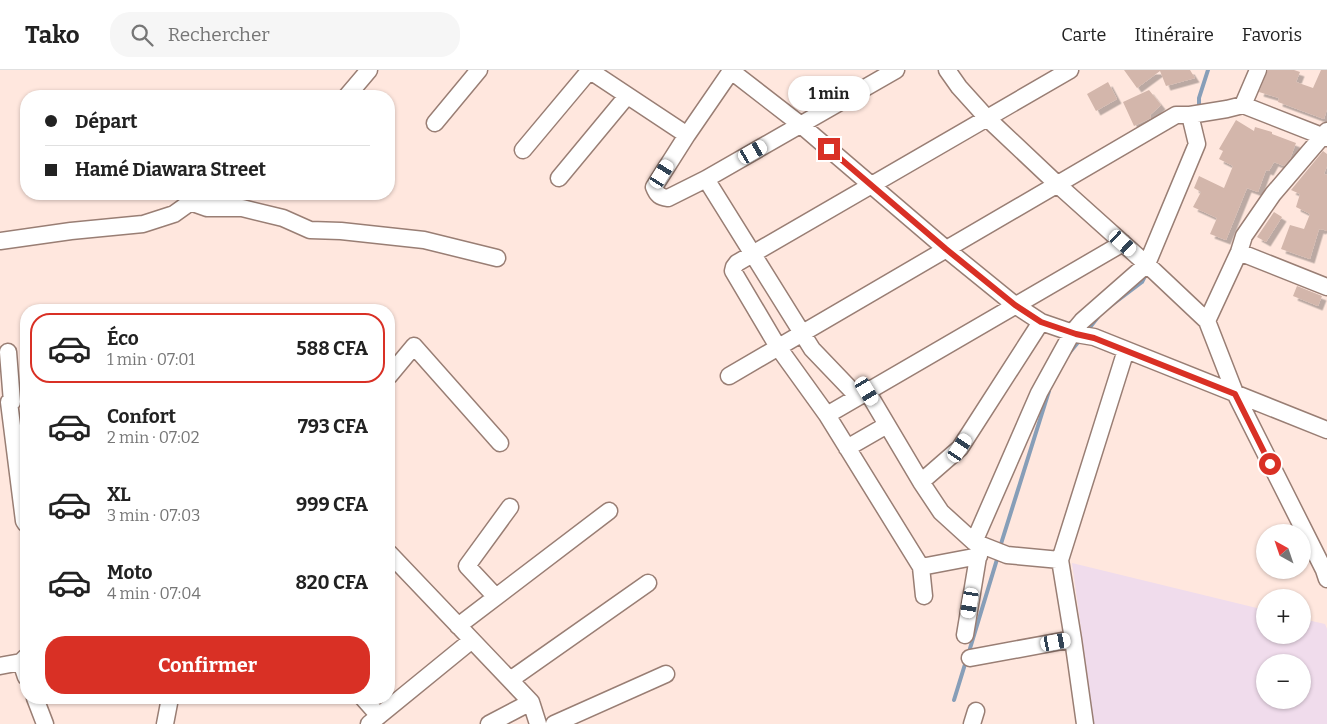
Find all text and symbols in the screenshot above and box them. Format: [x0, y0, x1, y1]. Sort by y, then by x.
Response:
search box [110, 12, 460, 57]
text: Tako [25, 21, 80, 49]
icon: search [128, 21, 156, 49]
text: Rechercher [168, 23, 270, 46]
text: Carte [1061, 24, 1106, 46]
text: Itinéraire [1134, 24, 1214, 46]
text: Favoris [1242, 24, 1302, 46]
callout: 1 min [788, 77, 870, 112]
text: 1 min [809, 84, 849, 103]
text: Départ [75, 110, 138, 133]
car [736, 138, 769, 166]
route end [818, 138, 840, 160]
car [647, 157, 676, 191]
text: Hamé Diawara Street [75, 158, 266, 181]
car [1106, 227, 1139, 259]
icon: car [47, 326, 92, 371]
text: Éco [107, 327, 139, 350]
text: 588 CFA [296, 337, 368, 360]
text: 1 min · 07:01 [107, 350, 195, 369]
car [852, 374, 881, 408]
icon: car [47, 404, 92, 449]
text: Confort [107, 405, 176, 428]
text: 793 CFA [298, 415, 368, 438]
text: 2 min · 07:02 [107, 428, 199, 447]
car [945, 431, 974, 465]
route start [1259, 453, 1281, 475]
icon: car [47, 482, 92, 527]
text: XL [107, 483, 131, 506]
text: 999 CFA [296, 493, 368, 516]
text: 3 min · 07:03 [107, 506, 200, 525]
north arrow [1256, 524, 1311, 579]
map controls [1256, 524, 1311, 709]
icon: car [47, 560, 92, 605]
text: Moto [107, 561, 153, 584]
text: 820 CFA [295, 571, 368, 594]
text: 4 min · 07:04 [107, 584, 201, 603]
car [960, 587, 979, 619]
button: + [1256, 589, 1311, 644]
car [1039, 632, 1072, 652]
button: Confirmer [45, 636, 370, 694]
button: − [1256, 654, 1311, 709]

